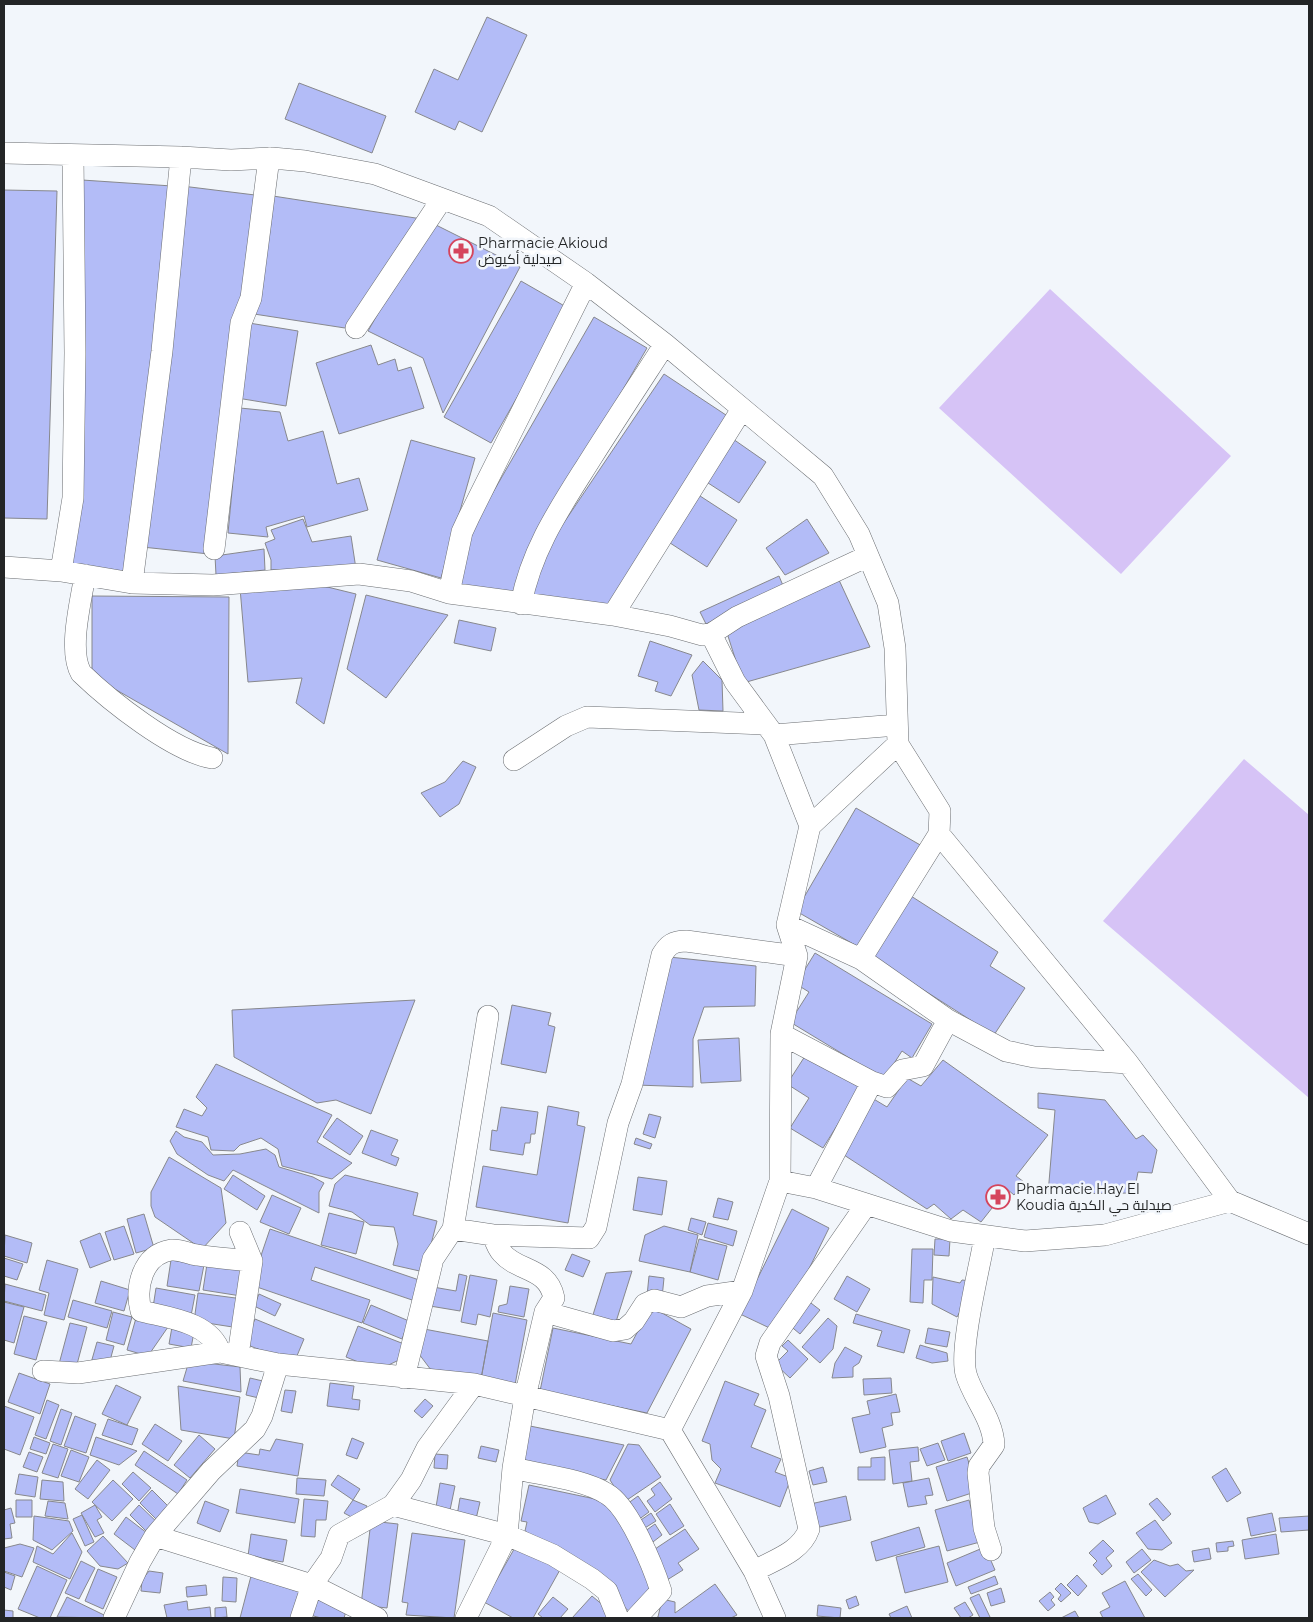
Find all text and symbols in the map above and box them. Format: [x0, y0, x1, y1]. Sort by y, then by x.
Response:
place label: Pharmacie Akioud صيدلية أكيوض [478, 234, 608, 268]
pharmacy icon: Pharmacie Akioud صيدلية أكيوض [448, 238, 474, 264]
place label: Pharmacie Hay El Koudia صيدلية حي الكدية [1016, 1180, 1172, 1217]
pharmacy icon: Pharmacie Hay El Koudia صيدلية حي الكدية [985, 1184, 1011, 1210]

